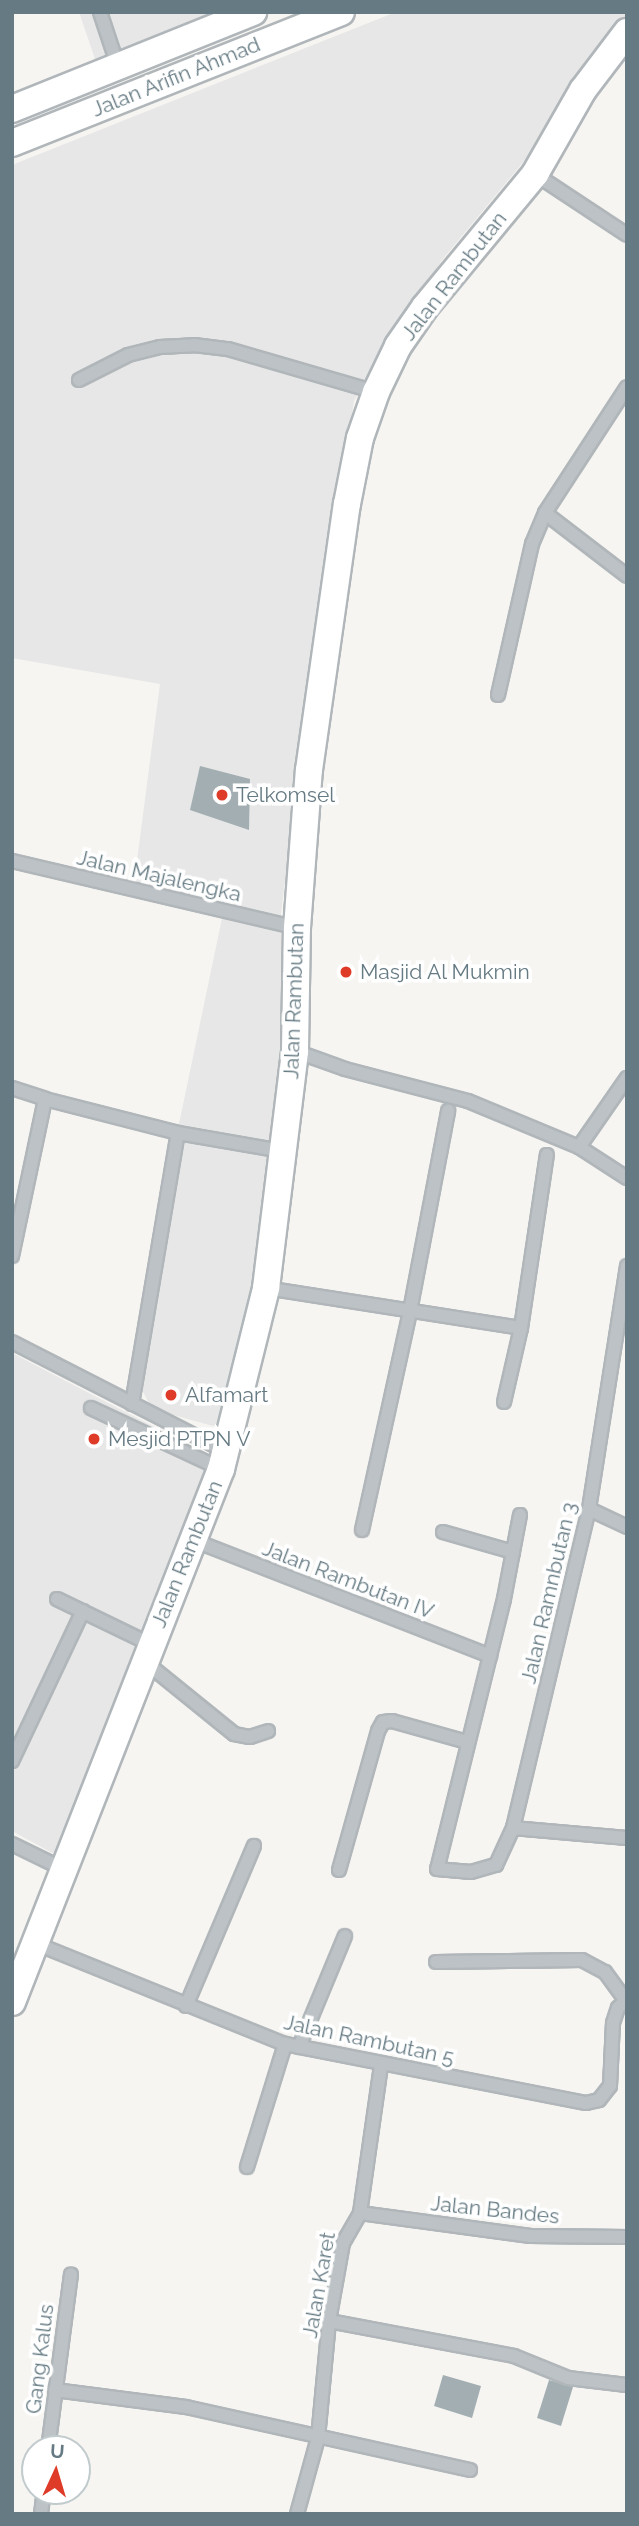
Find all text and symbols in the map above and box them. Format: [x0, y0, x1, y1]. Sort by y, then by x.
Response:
street label: Jalan Arifin Ahmad [88, 31, 264, 123]
street label: Jalan Rambutan [396, 207, 512, 345]
place label: Telkomsel [236, 782, 335, 808]
marker: Telkomsel [214, 787, 230, 803]
street label: Jalan Majalengka [74, 845, 244, 907]
street label: Jalan Rambutan [279, 922, 309, 1080]
place label: Masjid Al Mukmin [360, 959, 531, 985]
marker: Masjid Al Mukmin [338, 964, 354, 980]
place label: Alfamart [185, 1382, 268, 1408]
marker: Alfamart [163, 1387, 179, 1403]
place label: Mesjid PTPN V [108, 1426, 251, 1452]
marker: Mesjid PTPN V [86, 1431, 102, 1447]
street label: Jalan Rambutan [146, 1477, 228, 1631]
street label: Jalan Ramnbutan 3 [516, 1500, 582, 1686]
street label: Jalan Rambutan IV [259, 1536, 437, 1624]
street label: Jalan Rambutan 5 [282, 2010, 456, 2070]
street label: Jalan Bandes [429, 2191, 561, 2229]
street label: Jalan Karet [297, 2230, 341, 2340]
street label: Gang Kalus [21, 2303, 59, 2415]
north arrow [21, 2435, 91, 2505]
text: U [49, 2440, 65, 2463]

